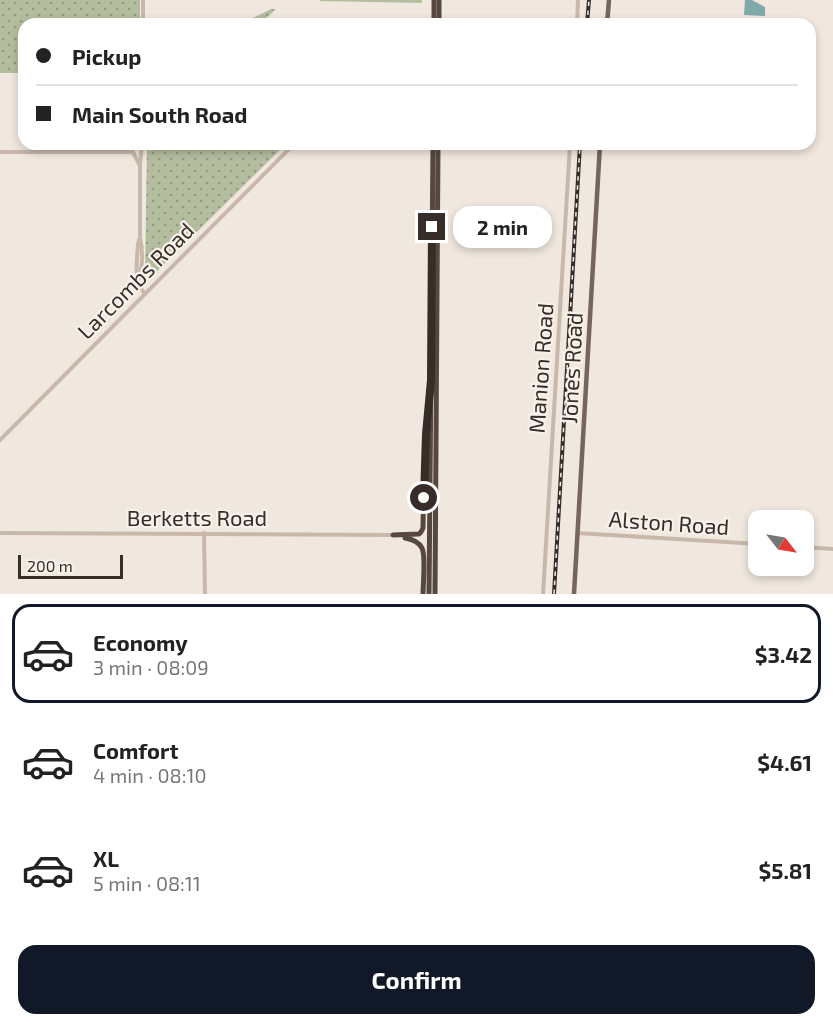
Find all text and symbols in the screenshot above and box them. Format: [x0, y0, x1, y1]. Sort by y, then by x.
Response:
text: Pickup [72, 43, 141, 69]
text: Main South Road [72, 101, 247, 127]
callout: 2 min [453, 206, 552, 248]
route end [418, 213, 445, 240]
text: 2 min [477, 215, 528, 239]
street label: Larcombs Road [72, 217, 198, 343]
street label: Manion Road [522, 302, 558, 434]
street label: Jones Road [555, 312, 587, 424]
route start [410, 484, 437, 511]
street label: Berketts Road [127, 504, 267, 530]
street label: Alston Road [608, 505, 730, 539]
north arrow [748, 510, 814, 576]
map controls [748, 510, 814, 576]
scale bar [18, 552, 123, 580]
text: 200 m [27, 556, 73, 575]
icon: car [21, 627, 75, 681]
text: Economy [93, 629, 188, 655]
text: $3.42 [755, 641, 812, 667]
text: 3 min · 08:09 [93, 655, 209, 679]
icon: car [21, 735, 75, 789]
text: Comfort [93, 737, 178, 763]
text: $4.61 [757, 749, 812, 775]
text: 4 min · 08:10 [93, 763, 206, 787]
icon: car [21, 843, 75, 897]
text: XL [93, 845, 119, 871]
text: $5.81 [759, 857, 812, 883]
text: 5 min · 08:11 [93, 871, 201, 895]
button: Confirm [18, 945, 815, 1014]

